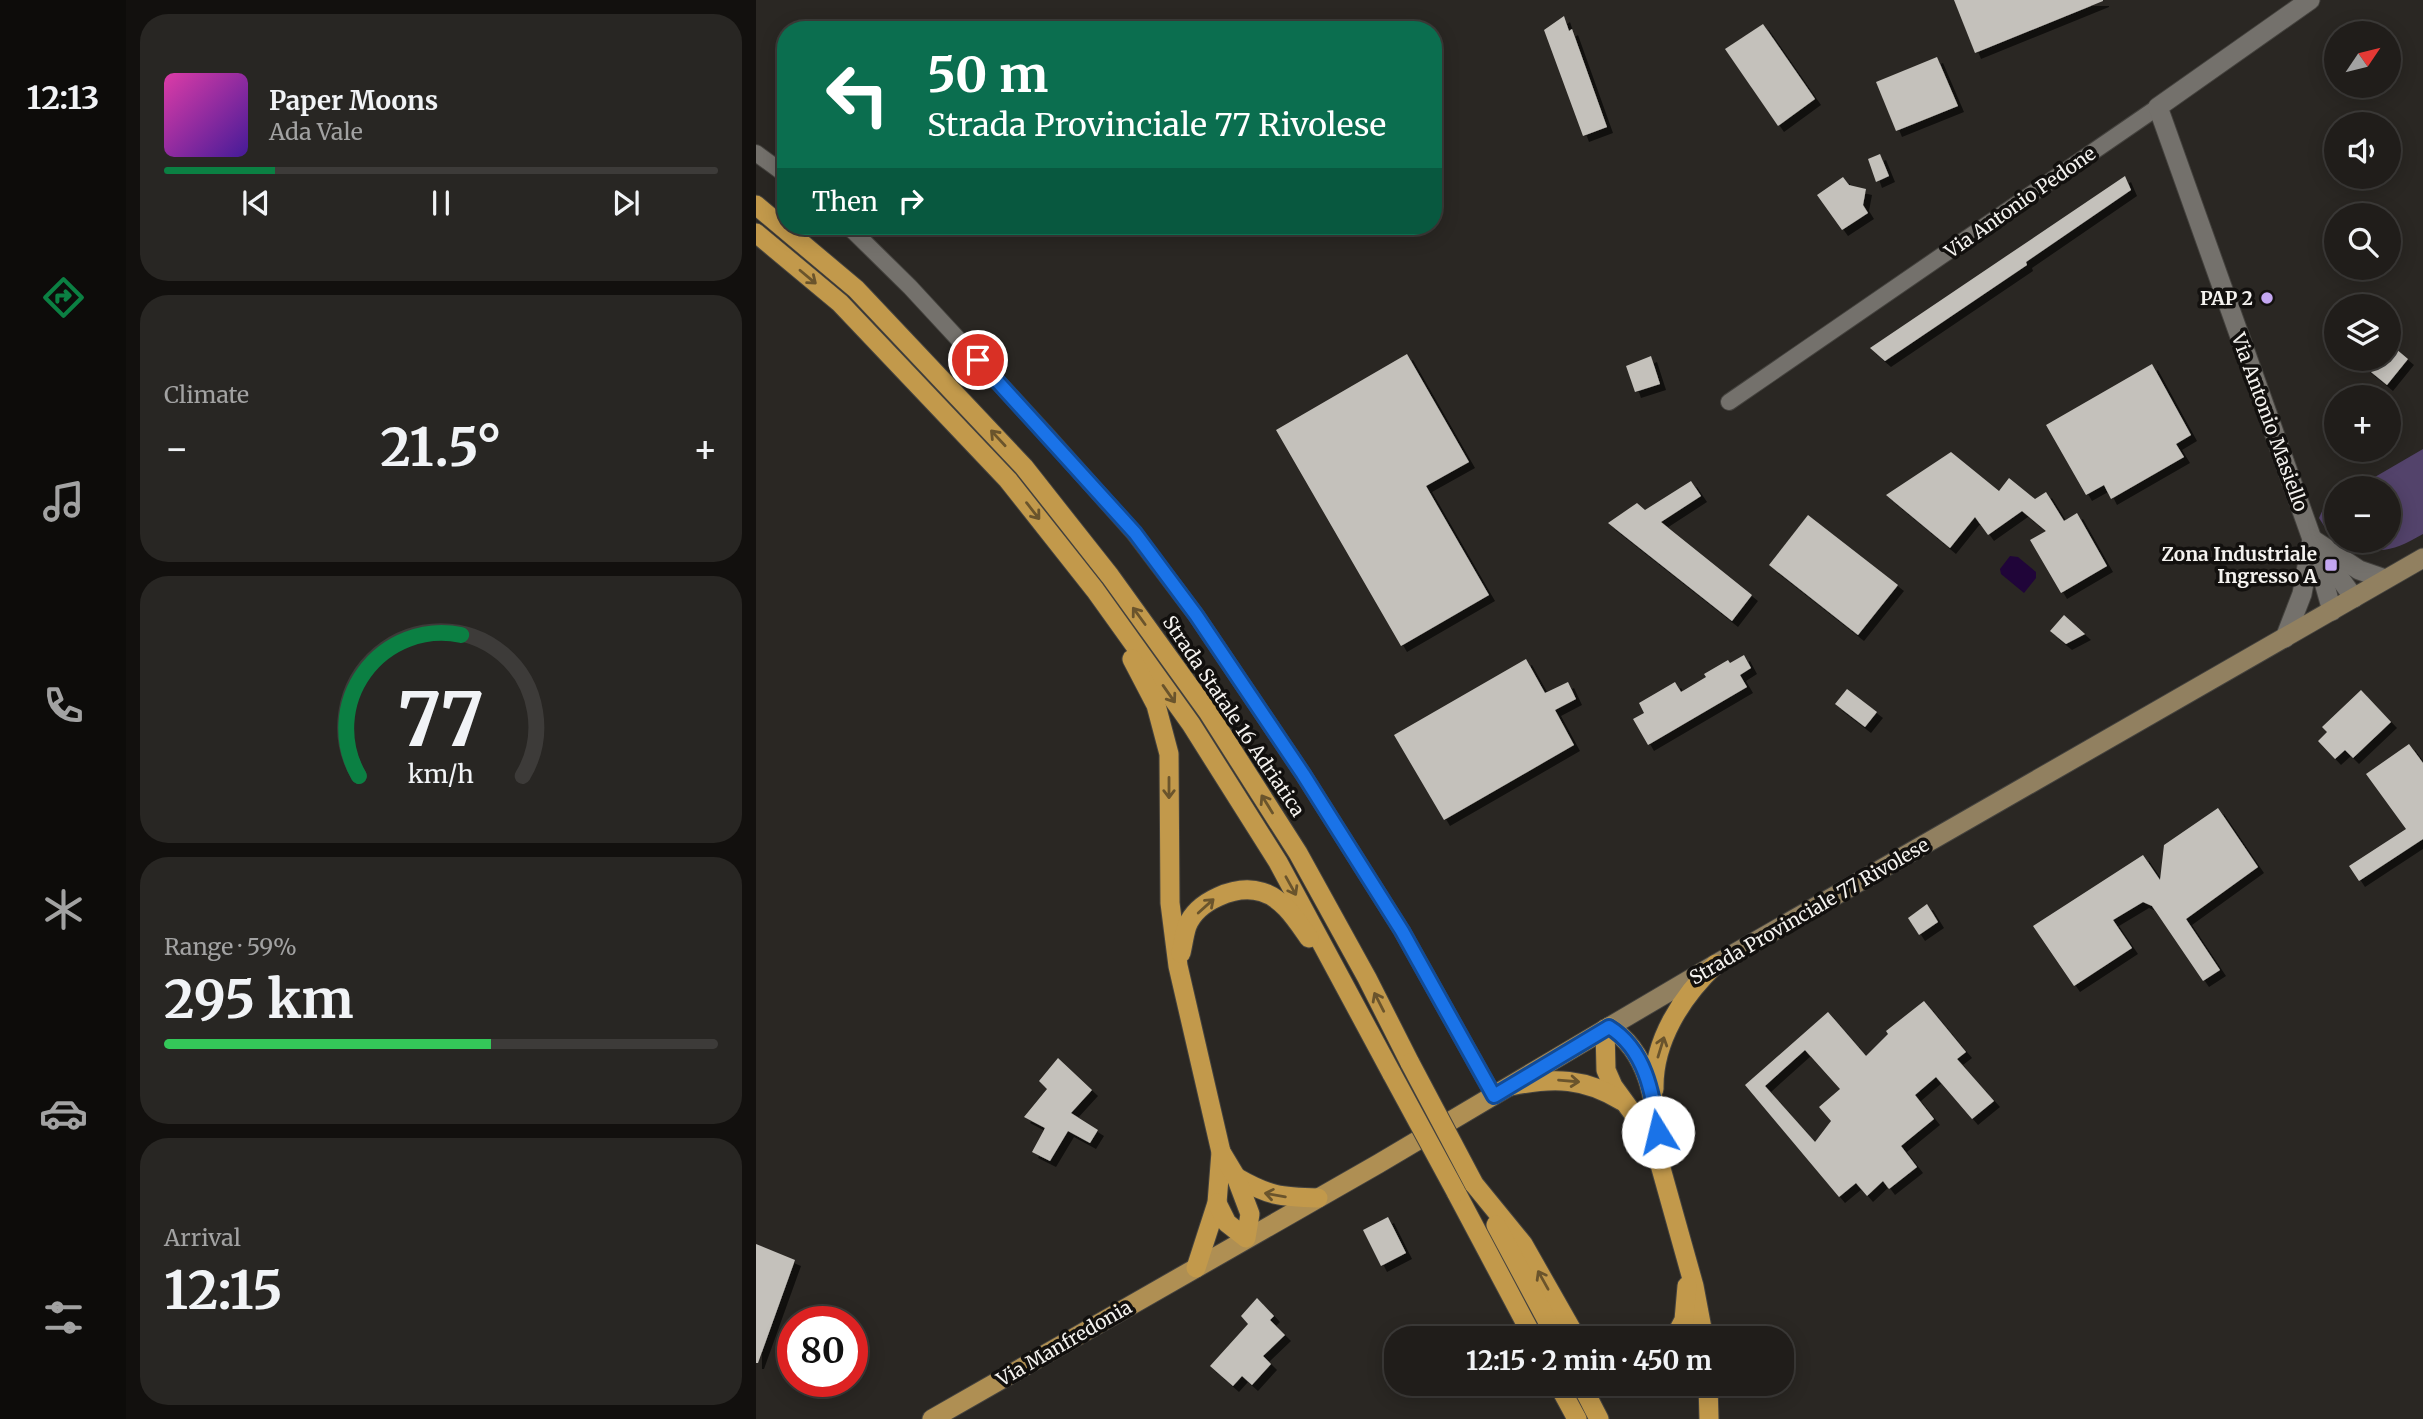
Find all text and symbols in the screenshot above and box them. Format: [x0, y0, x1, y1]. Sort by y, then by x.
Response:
north arrow [2324, 21, 2401, 98]
map controls [2324, 21, 2401, 553]
text: 50 m [927, 44, 1048, 105]
icon: left [812, 49, 903, 140]
text: 12:13 [27, 78, 99, 118]
text: Paper Moons [269, 84, 438, 117]
text: Strada Provinciale 77 Rivolese [927, 105, 1386, 145]
button: sound [2324, 112, 2401, 189]
text: Ada Vale [269, 117, 363, 146]
street label: Via Antonio Pedone [1939, 141, 2100, 264]
icon: right [892, 182, 930, 220]
icon: previous [237, 184, 275, 222]
icon: pause [422, 184, 460, 222]
icon: next [607, 184, 645, 222]
text: Then [812, 185, 878, 218]
button: search [2324, 203, 2401, 280]
one-way arrow [799, 268, 817, 284]
icon: directions [39, 273, 88, 322]
place label: PAP 2 [2200, 286, 2253, 310]
marker: PAP 2 [2259, 290, 2275, 306]
button: layers [2324, 294, 2401, 371]
street label: Via Antonio Masiello [2226, 328, 2313, 515]
pin [948, 330, 1008, 390]
icon: arrive [959, 341, 997, 379]
text: Climate [164, 380, 249, 409]
button: + [2324, 385, 2401, 462]
text: 21.5° [380, 415, 502, 480]
text: − [164, 425, 189, 472]
text: + [693, 425, 718, 472]
one-way arrow [989, 430, 1006, 447]
button: − [2324, 476, 2401, 553]
icon: music [39, 477, 88, 526]
one-way arrow [1025, 502, 1041, 520]
place label: Zona Industriale Ingresso A [2161, 542, 2318, 588]
marker: Zona Industriale Ingresso A [2323, 557, 2339, 573]
one-way arrow [1132, 607, 1146, 626]
street label: Strada Statale 16 Adriatica [1158, 611, 1310, 821]
text: 77 [398, 674, 484, 766]
icon: phone [39, 681, 88, 730]
one-way arrow [1162, 684, 1176, 703]
text: km/h [408, 757, 474, 789]
one-way arrow [1162, 776, 1176, 799]
one-way arrow [1259, 795, 1273, 815]
street label: Strada Provinciale 77 Rivolese [1685, 832, 1933, 990]
one-way arrow [1284, 875, 1298, 895]
icon: climate [39, 885, 88, 934]
one-way arrow [1197, 898, 1215, 914]
text: Range · 59% [164, 932, 297, 961]
text: 295 km [164, 967, 354, 1032]
one-way arrow [1372, 992, 1386, 1013]
one-way arrow [1655, 1036, 1668, 1058]
one-way arrow [1557, 1075, 1580, 1088]
icon: car [39, 1089, 88, 1138]
position arrow [1621, 1095, 1695, 1169]
one-way arrow [1264, 1188, 1287, 1201]
text: Arrival [164, 1223, 241, 1252]
text: 12:15 [164, 1258, 283, 1323]
one-way arrow [1536, 1270, 1550, 1290]
icon: filters [39, 1293, 88, 1342]
street label: Via Manfredonia [991, 1295, 1136, 1392]
speed limit sign: 80 [777, 1306, 868, 1397]
text: 12:15 · 2 min · 450 m [1466, 1344, 1712, 1377]

